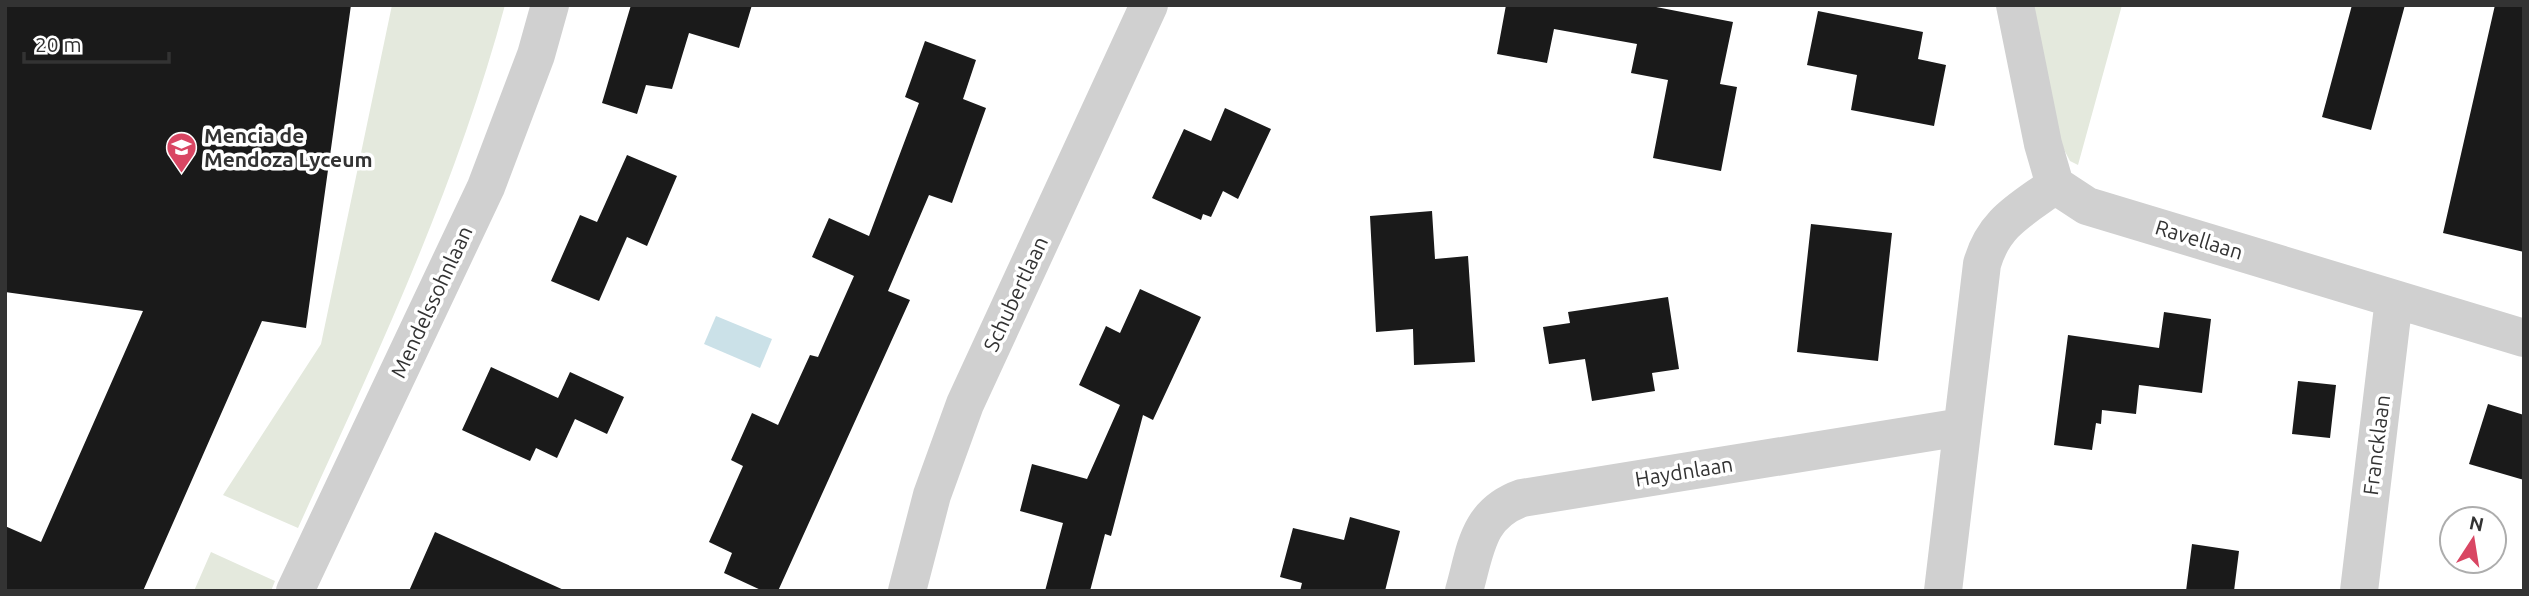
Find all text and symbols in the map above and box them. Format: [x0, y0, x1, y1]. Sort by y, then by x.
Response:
scale bar [24, 21, 170, 65]
text: 20 m [35, 32, 82, 56]
place label: Mencia de Mendoza Lyceum [204, 123, 373, 171]
school or university icon: Mencia de Mendoza Lyceum [164, 131, 198, 175]
street label: Ravellaan [2153, 214, 2246, 264]
street label: Mendelssohnlaan [385, 222, 477, 381]
street label: Schubertlaan [978, 232, 1052, 355]
street label: Francklaan [2358, 393, 2394, 496]
street label: Haydnlaan [1633, 451, 1735, 491]
north arrow [2438, 505, 2508, 575]
text: N [2467, 511, 2486, 536]

